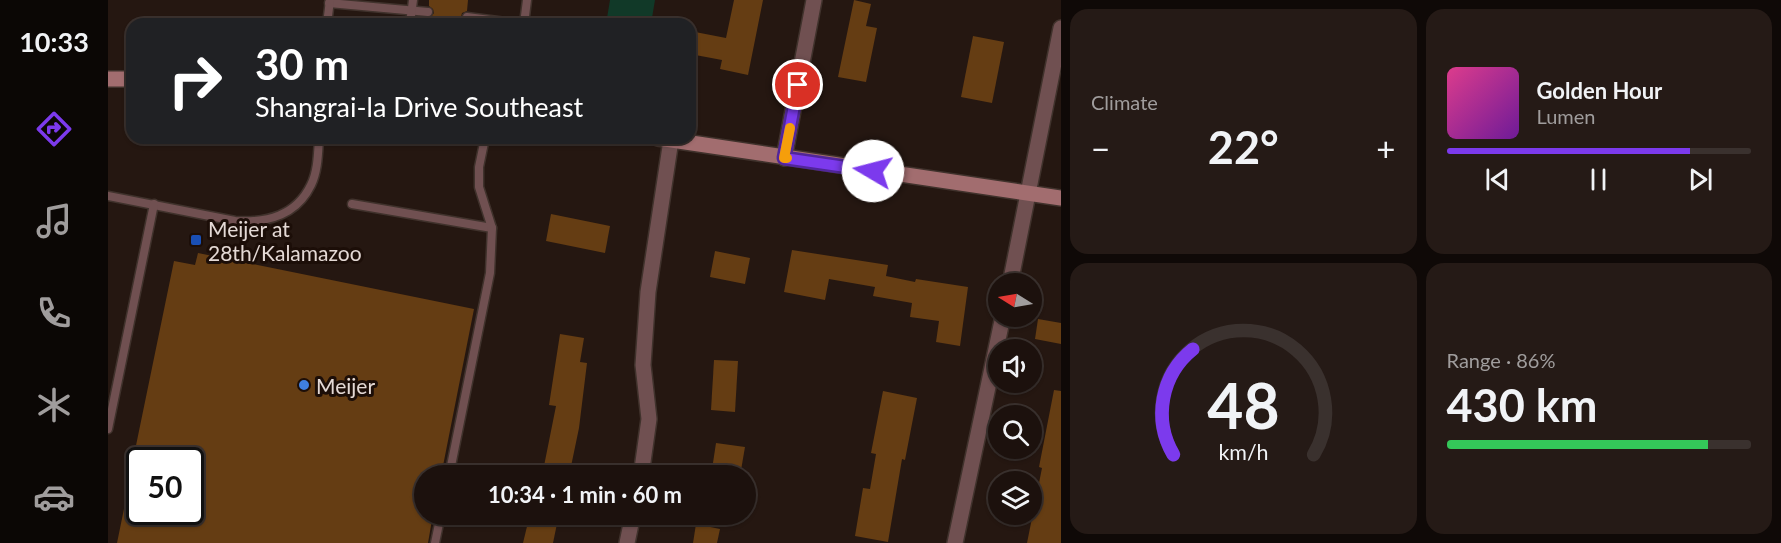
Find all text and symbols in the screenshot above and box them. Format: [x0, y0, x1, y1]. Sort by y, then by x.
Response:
text: 10:33 [19, 25, 89, 58]
text: 30 m [255, 39, 349, 89]
icon: right [156, 42, 234, 120]
pin [772, 59, 823, 110]
icon: arrive [781, 68, 814, 101]
text: Golden Hour [1537, 77, 1662, 104]
text: Shangrai-la Drive Southeast [255, 90, 583, 123]
text: Climate [1091, 90, 1158, 114]
text: Lumen [1537, 104, 1596, 128]
icon: directions [33, 108, 75, 150]
text: 22° [1208, 120, 1279, 174]
text: − [1091, 128, 1110, 168]
text: + [1376, 128, 1396, 168]
position arrow [841, 139, 905, 203]
icon: previous [1481, 163, 1514, 196]
icon: pause [1582, 163, 1615, 196]
icon: next [1684, 163, 1717, 196]
icon: music [33, 200, 75, 242]
place label: Meijer at 28th/Kalamazoo [208, 216, 362, 265]
marker: Meijer at 28th/Kalamazoo [189, 233, 203, 247]
north arrow [988, 273, 1042, 327]
map controls [988, 273, 1042, 525]
icon: phone [33, 292, 75, 334]
button: sound [988, 339, 1042, 393]
text: Range · 86% [1447, 348, 1555, 372]
text: 48 [1207, 367, 1279, 442]
place label: Meijer [316, 373, 375, 398]
marker: Meijer [297, 378, 311, 392]
text: 430 km [1447, 378, 1597, 432]
icon: climate [33, 384, 75, 426]
button: search [988, 405, 1042, 459]
text: km/h [1218, 440, 1268, 466]
speed limit sign: 50 [126, 447, 204, 525]
button: layers [988, 471, 1042, 525]
icon: car [33, 476, 75, 518]
text: 10:34 · 1 min · 60 m [488, 481, 682, 508]

